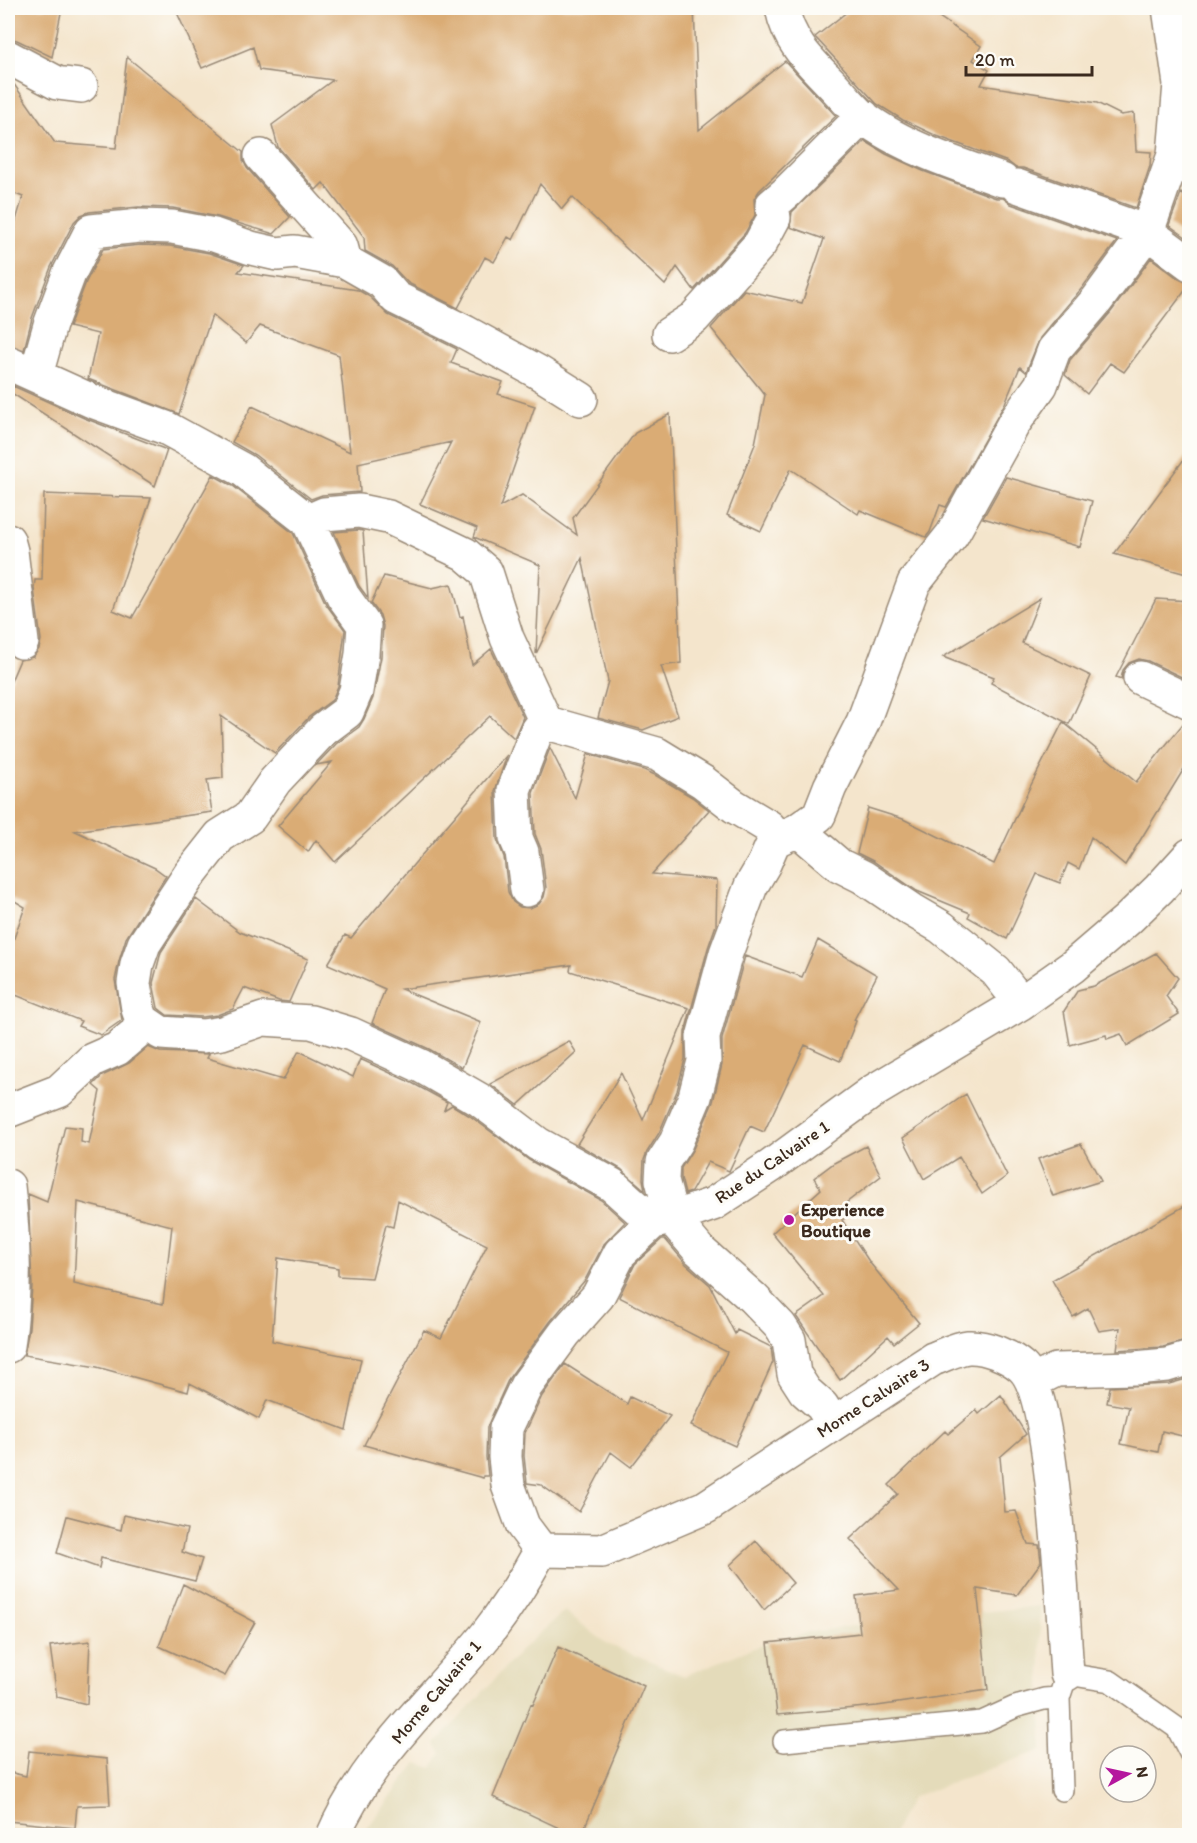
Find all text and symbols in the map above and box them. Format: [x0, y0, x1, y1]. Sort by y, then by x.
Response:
scale bar [966, 39, 1092, 77]
text: 20 m [975, 49, 1015, 71]
street label: Rue du Calvaire 1 [711, 1116, 833, 1208]
place label: Experience Boutique [801, 1199, 885, 1242]
marker: Experience Boutique [782, 1213, 796, 1227]
street label: Morne Calvaire 3 [812, 1353, 934, 1443]
street label: Morne Calvaire 1 [386, 1636, 486, 1748]
north arrow [1098, 1744, 1158, 1804]
text: N [1132, 1765, 1153, 1779]

